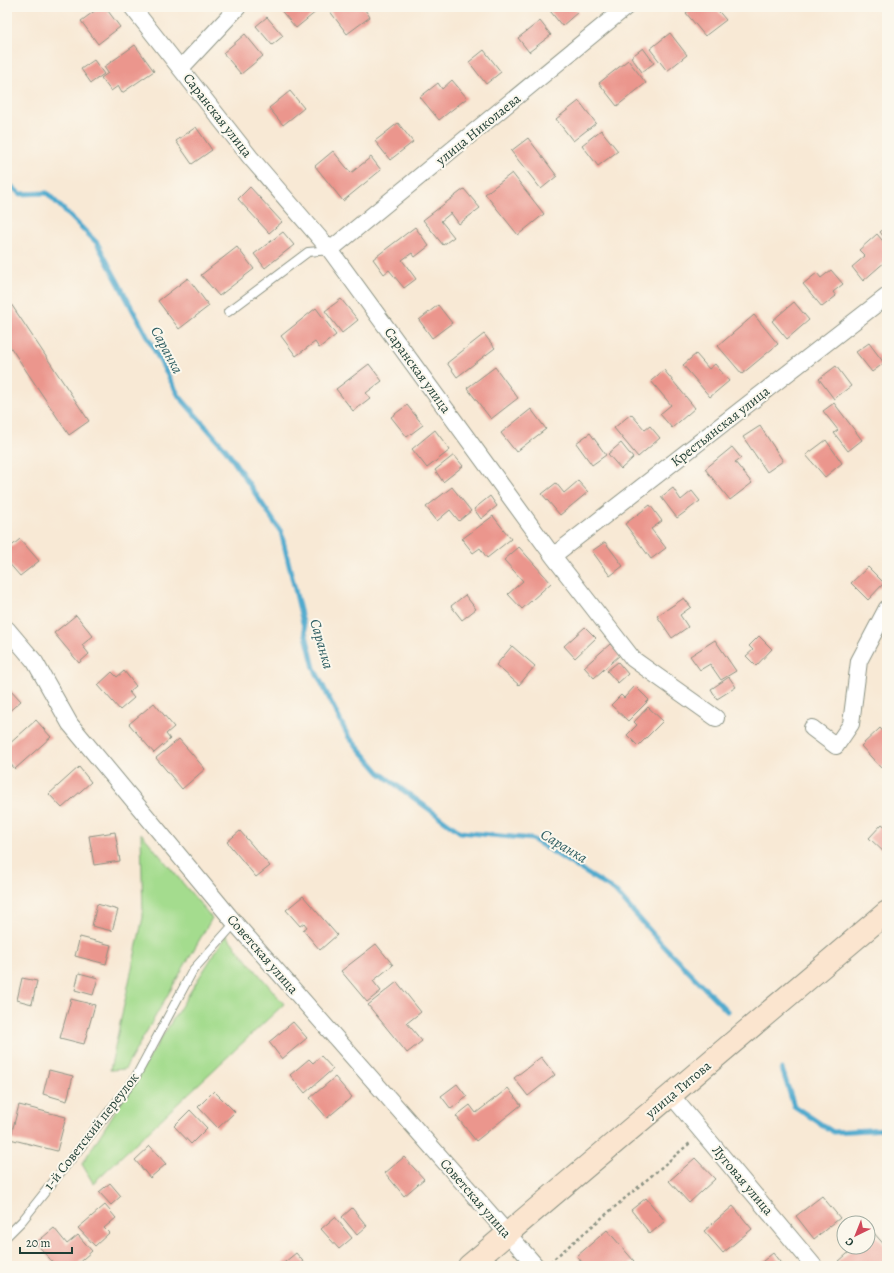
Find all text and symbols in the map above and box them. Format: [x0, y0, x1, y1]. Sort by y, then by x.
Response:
street label: Саранская улица [179, 69, 257, 162]
street label: улица Николаева [431, 89, 525, 170]
water label: Саранка [146, 323, 188, 377]
street label: Саранская улица [380, 323, 456, 418]
street label: Крестьянская улица [667, 381, 774, 471]
water label: Саранка [305, 617, 339, 671]
water label: Саранка [537, 824, 591, 868]
street label: Советская улица [223, 911, 303, 999]
street label: улица Титова [641, 1056, 716, 1123]
street label: 1-й Советский переулок [40, 1069, 143, 1194]
street label: Луговая улица [708, 1141, 778, 1220]
street label: Советская улица [436, 1155, 516, 1243]
north arrow [836, 1215, 876, 1255]
scale bar [20, 1229, 72, 1255]
text: С [842, 1234, 857, 1250]
text: 20 m [26, 1235, 50, 1251]

